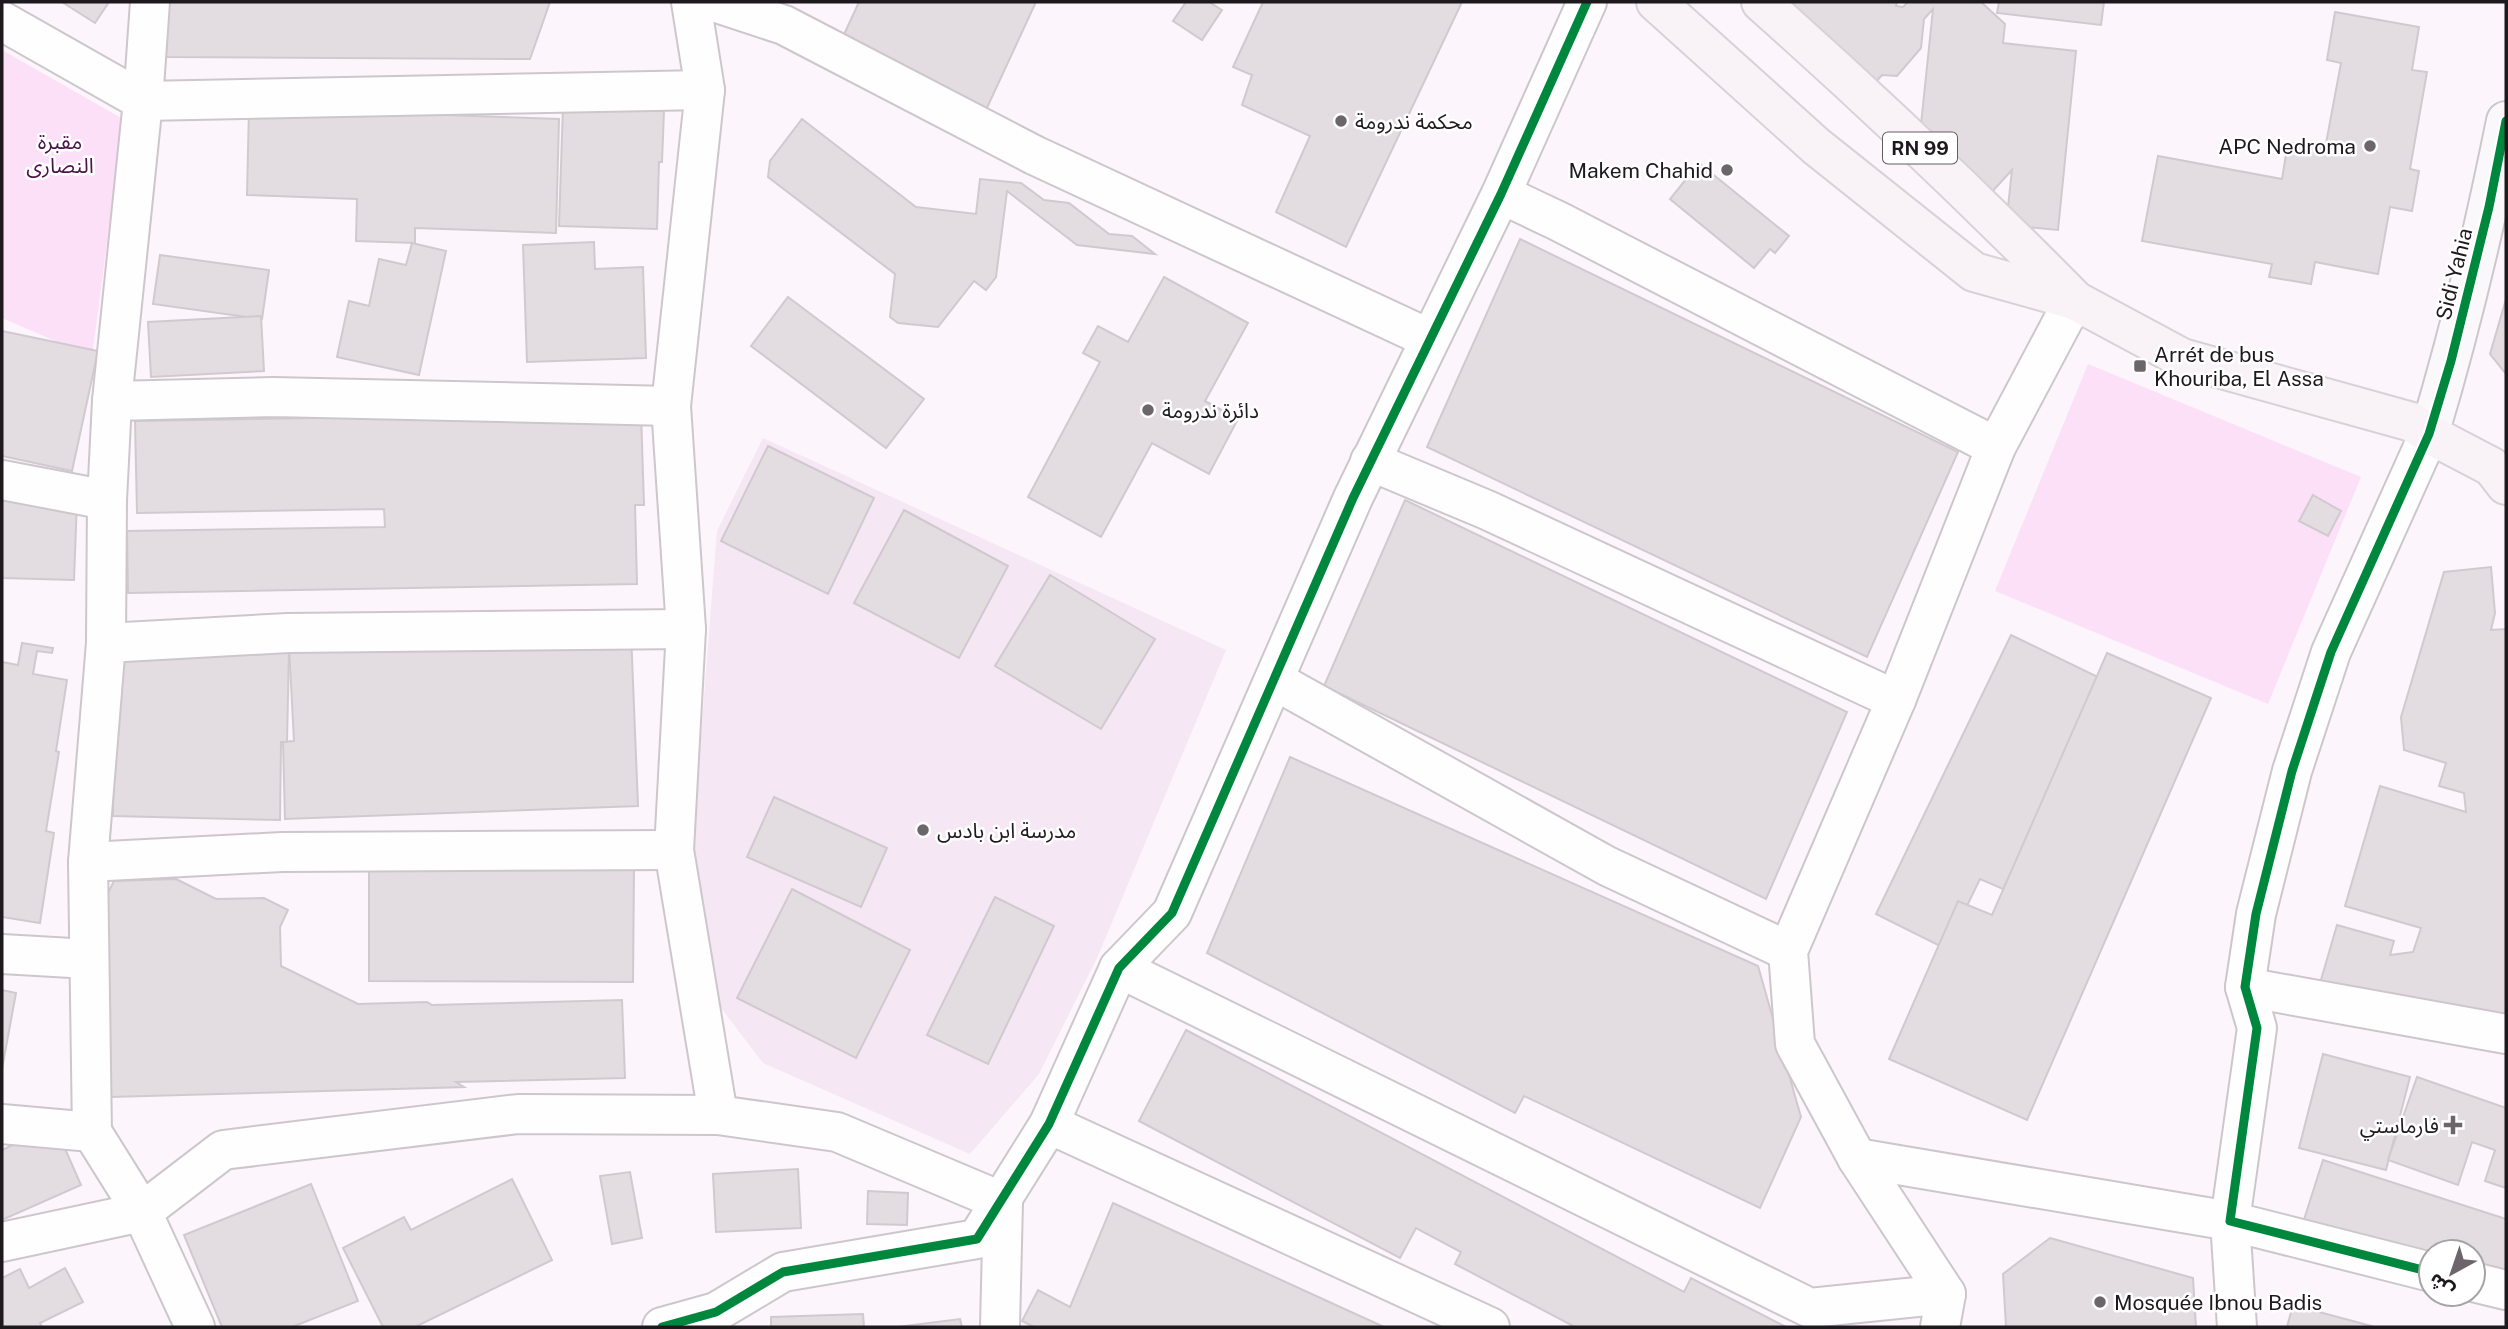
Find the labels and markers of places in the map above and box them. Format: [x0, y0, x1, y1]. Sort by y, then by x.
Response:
place label: محكمة ندرومة [1355, 109, 1473, 134]
marker: محكمة ندرومة [1333, 113, 1349, 129]
place label: APC Nedroma [2218, 134, 2356, 159]
marker: APC Nedroma [2362, 138, 2378, 154]
place label: Makem Chahid [1568, 158, 1713, 183]
marker: Makem Chahid [1719, 162, 1735, 178]
place label: Arrét de bus Khouriba, El Assa [2154, 342, 2324, 391]
marker: Arrét de bus Khouriba, El Assa [2132, 358, 2148, 374]
place label: دائرة ندرومة [1162, 398, 1259, 423]
marker: دائرة ندرومة [1140, 402, 1156, 418]
place label: مدرسة ابن بادس [937, 818, 1076, 843]
marker: مدرسة ابن بادس [915, 822, 931, 838]
place label: فارماستي [2360, 1113, 2439, 1141]
marker: فارماستي [2445, 1117, 2461, 1133]
place label: Mosquée Ibnou Badis [2114, 1290, 2322, 1315]
marker: Mosquée Ibnou Badis [2092, 1294, 2108, 1310]

